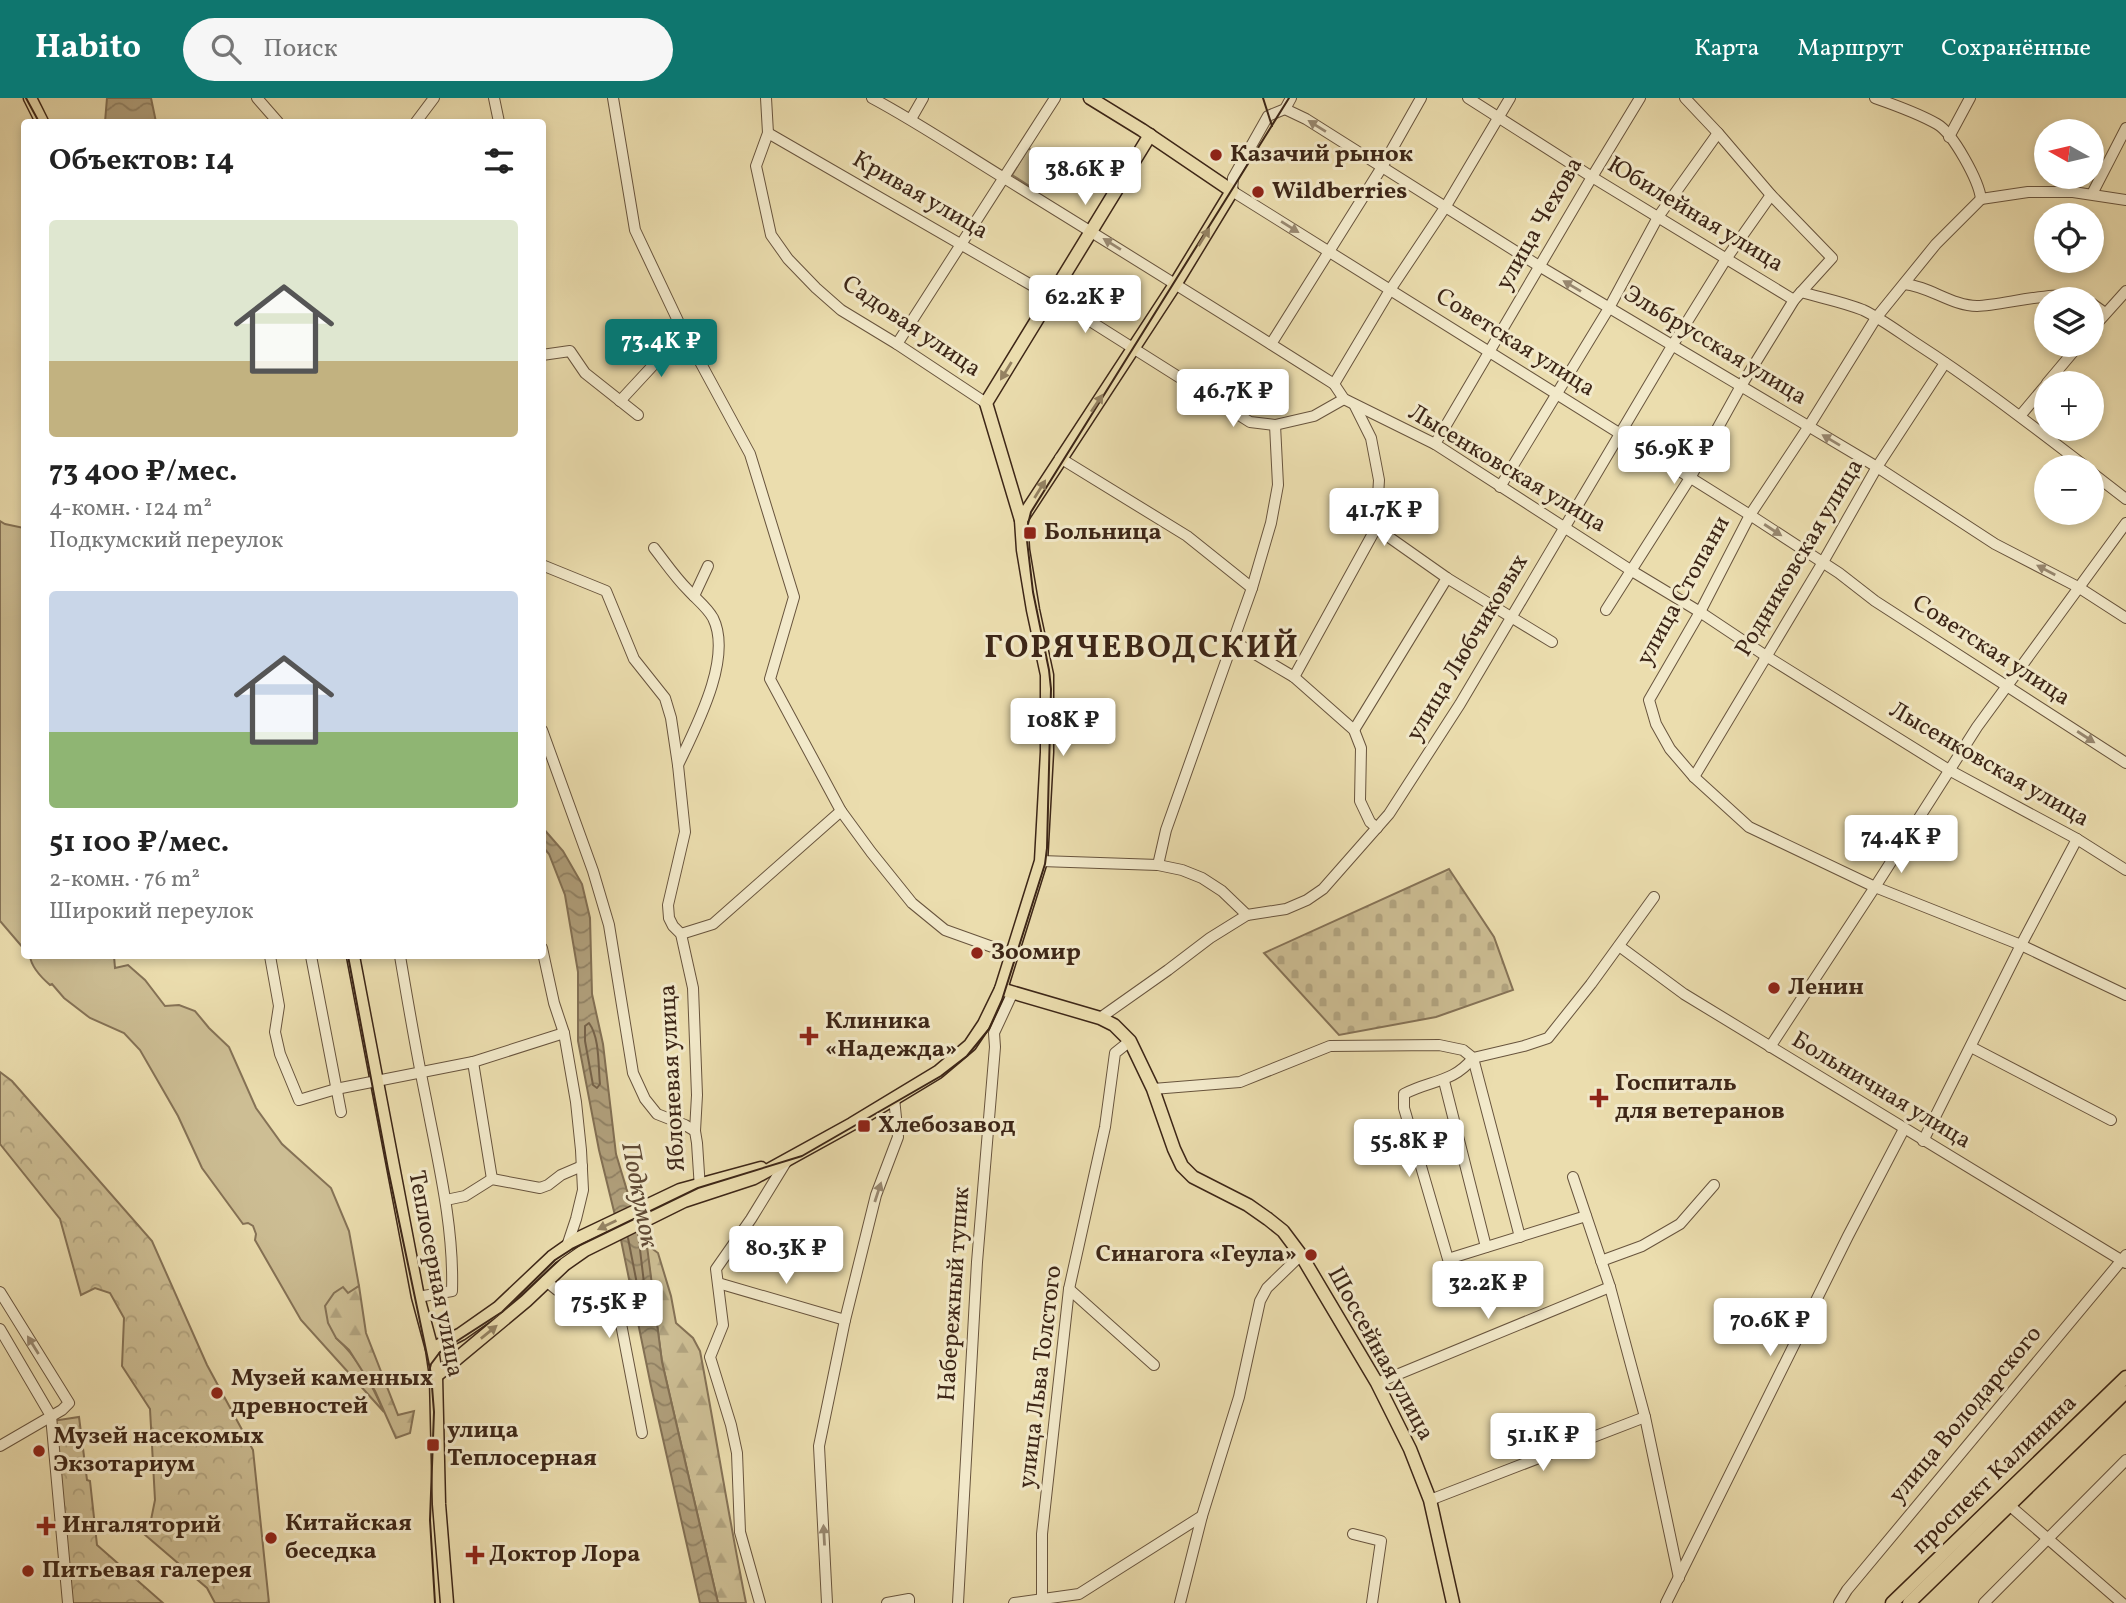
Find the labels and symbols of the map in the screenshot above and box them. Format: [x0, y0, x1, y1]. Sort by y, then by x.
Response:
north arrow [2034, 119, 2104, 189]
one-way arrow [1308, 120, 1327, 133]
place label: Казачий рынок [1230, 138, 1413, 172]
street label: Кривая улица [846, 143, 994, 249]
marker: Казачий рынок [1208, 147, 1224, 163]
pin: 38.6K ₽ [1020, 148, 1150, 207]
street label: Юбилейная улица [1600, 149, 1790, 281]
street label: улица Чехова [1488, 151, 1592, 297]
place label: Wildberries [1272, 175, 1407, 209]
marker: Wildberries [1250, 184, 1266, 200]
one-way arrow [1281, 220, 1300, 233]
one-way arrow [1198, 227, 1211, 247]
one-way arrow [1102, 237, 1122, 250]
street label: Садовая улица [835, 268, 987, 386]
pin: 62.2K ₽ [1020, 275, 1150, 335]
street label: Эльбрусская улица [1617, 278, 1813, 414]
street label: Советская улица [1428, 280, 1602, 406]
one-way arrow [1563, 280, 1582, 292]
pin: 73.4K ₽ [596, 320, 726, 379]
one-way arrow [1000, 361, 1013, 380]
pin: 46.7K ₽ [1168, 370, 1298, 429]
one-way arrow [1090, 393, 1103, 413]
street label: Лысенковская улица [1401, 396, 1613, 542]
pin: 56.9K ₽ [1609, 426, 1739, 486]
one-way arrow [1822, 433, 1841, 446]
street label: Родниковская улица [1727, 453, 1873, 663]
one-way arrow [1034, 479, 1047, 499]
pin: 41.7K ₽ [1319, 489, 1449, 548]
street label: улица Стопани [1629, 510, 1739, 672]
place label: Больница [1044, 516, 1162, 550]
one-way arrow [1764, 524, 1783, 537]
marker: Больница [1022, 525, 1038, 541]
street label: улица Любчиковых [1399, 548, 1537, 748]
one-way arrow [2036, 565, 2056, 576]
street label: Советская улица [1905, 587, 2077, 715]
district label: ГОРЯЧЕВОДСКИЙ [984, 627, 1300, 671]
street label: Лысенковская улица [1883, 694, 2095, 836]
pin: 108K ₽ [1006, 698, 1120, 758]
one-way arrow [2076, 730, 2095, 743]
pin: 74.4K ₽ [1836, 816, 1966, 875]
place label: Зоомир [991, 936, 1081, 970]
marker: Зоомир [969, 945, 985, 961]
place label: Ленин [1788, 971, 1864, 1005]
marker: Ленин [1766, 980, 1782, 996]
street label: Яблоневая улица [651, 983, 695, 1173]
place label: Клиника «Надежда» [825, 1005, 957, 1067]
street label: Больничная улица [1785, 1024, 1977, 1158]
marker: Клиника «Надежда» [799, 1026, 819, 1046]
place label: Госпиталь для ветеранов [1615, 1067, 1785, 1129]
marker: Госпиталь для ветеранов [1589, 1088, 1609, 1108]
place label: Хлебозавод [878, 1109, 1016, 1143]
marker: Хлебозавод [856, 1118, 872, 1134]
pin: 55.8K ₽ [1344, 1119, 1474, 1179]
water label: Подкумок [611, 1139, 667, 1251]
street label: Теплосерная улица [398, 1168, 472, 1380]
one-way arrow [873, 1181, 884, 1202]
street label: Набережный тупик [931, 1185, 979, 1402]
one-way arrow [597, 1219, 618, 1230]
pin: 80.3K ₽ [721, 1226, 851, 1286]
place label: Синагога «Геула» [1096, 1238, 1297, 1272]
marker: Синагога «Геула» [1303, 1247, 1319, 1263]
street label: Шоссейная улица [1318, 1261, 1442, 1447]
pin: 32.2K ₽ [1423, 1262, 1553, 1321]
street label: улица Льва Толстого [1010, 1263, 1072, 1491]
pin: 75.5K ₽ [544, 1280, 674, 1340]
pin: 70.6K ₽ [1705, 1298, 1835, 1358]
street label: улица Володарского [1881, 1319, 2051, 1511]
one-way arrow [480, 1325, 497, 1340]
one-way arrow [27, 1335, 40, 1354]
place label: Музей каменных древностей [231, 1362, 433, 1424]
marker: Музей каменных древностей [209, 1385, 225, 1401]
street label: проспект Калинина [1905, 1387, 2085, 1563]
place label: улица Теплосерная [447, 1414, 597, 1476]
pin: 51.1K ₽ [1478, 1414, 1608, 1473]
place label: Музей насекомых Экзотариум [53, 1420, 264, 1482]
marker: улица Теплосерная [425, 1437, 441, 1453]
marker: Музей насекомых Экзотариум [31, 1443, 47, 1459]
place label: Китайская беседка [285, 1507, 412, 1569]
place label: Ингаляторий [62, 1509, 221, 1543]
marker: Ингаляторий [36, 1516, 56, 1536]
one-way arrow [818, 1524, 829, 1546]
marker: Китайская беседка [263, 1530, 279, 1546]
place label: Доктор Лора [489, 1538, 640, 1572]
marker: Доктор Лора [467, 1547, 483, 1563]
place label: Питьевая галерея [42, 1554, 252, 1588]
marker: Питьевая галерея [20, 1563, 36, 1579]

